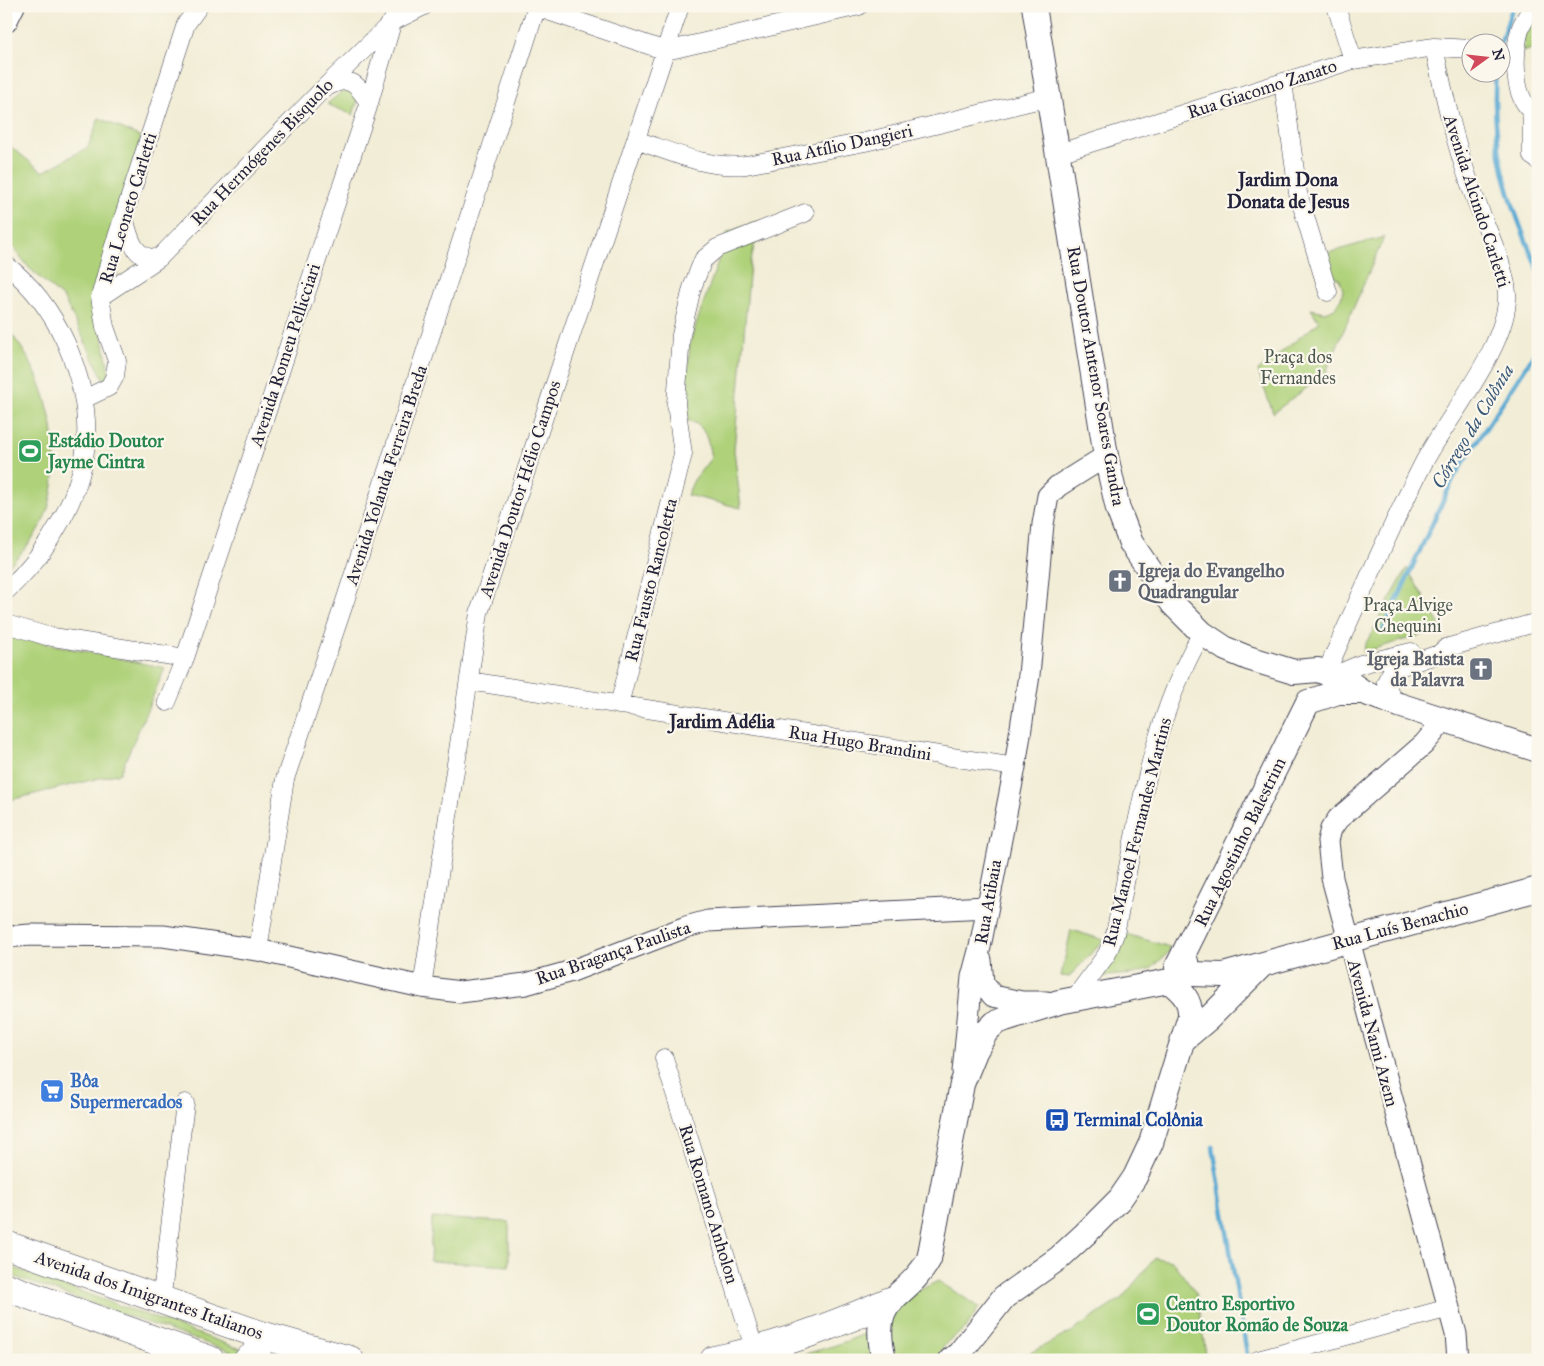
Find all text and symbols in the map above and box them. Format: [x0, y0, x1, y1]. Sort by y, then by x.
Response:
north arrow [1462, 32, 1512, 82]
text: N [1488, 47, 1508, 63]
street label: Rua Giacomo Zanato [1184, 54, 1340, 124]
street label: Rua Hermógenes Bisquolo [186, 74, 339, 231]
street label: Avenida Alcindo Carletti [1438, 111, 1515, 290]
street label: Rua Atílio Dangieri [769, 119, 915, 172]
street label: Rua Leoneto Carletti [95, 130, 161, 286]
district label: Jardim Dona Donata de Jesus [1227, 168, 1349, 214]
street label: Rua Doutor Antenor Soares Gandra [1062, 244, 1130, 508]
street label: Avenida Romeu Pellicciari [245, 260, 325, 450]
park label: Praça dos Fernandes [1260, 346, 1336, 389]
water label: Córrego da Colônia [1426, 360, 1519, 493]
street label: Avenida Yolanda Ferreira Breda [340, 362, 432, 589]
street label: Avenida Doutor Hélio Campos [474, 378, 566, 601]
place label: Estádio Doutor Jayme Cintra [46, 430, 165, 474]
sports icon: Estádio Doutor Jayme Cintra [17, 438, 43, 464]
street label: Rua Fausto Rancoletta [620, 496, 682, 664]
place label: Igreja do Evangelho Quadrangular [1138, 560, 1284, 604]
church icon: Igreja do Evangelho Quadrangular [1107, 568, 1133, 594]
park label: Praça Alvige Chequini [1363, 594, 1453, 638]
place label: Igreja Batista da Palavra [1367, 648, 1464, 691]
church icon: Igreja Batista da Palavra [1468, 656, 1494, 682]
district label: Jardim Adélia [666, 710, 776, 734]
street label: Rua Manoel Fernandes Martins [1098, 715, 1176, 949]
street label: Rua Hugo Brandini [787, 721, 933, 766]
street label: Rua Agostinho Balestrim [1189, 754, 1291, 931]
street label: Rua Atibaia [970, 858, 1006, 946]
street label: Rua Luís Benachio [1329, 897, 1471, 955]
street label: Rua Bragança Paulista [533, 916, 694, 991]
street label: Avenida Nami Azem [1342, 956, 1403, 1109]
place label: Bôa Supermercados [70, 1070, 183, 1114]
supermarket icon: Bôa Supermercados [39, 1078, 65, 1104]
bus stop icon: Terminal Colônia [1044, 1107, 1070, 1133]
place label: Terminal Colônia [1073, 1109, 1203, 1131]
street label: Rua Romano Anholon [674, 1122, 744, 1287]
street label: Avenida dos Imigrantes Italianos [31, 1245, 266, 1345]
place label: Centro Esportivo Doutor Romão de Souza [1166, 1293, 1349, 1336]
sports icon: Centro Esportivo Doutor Romão de Souza [1135, 1301, 1161, 1327]

